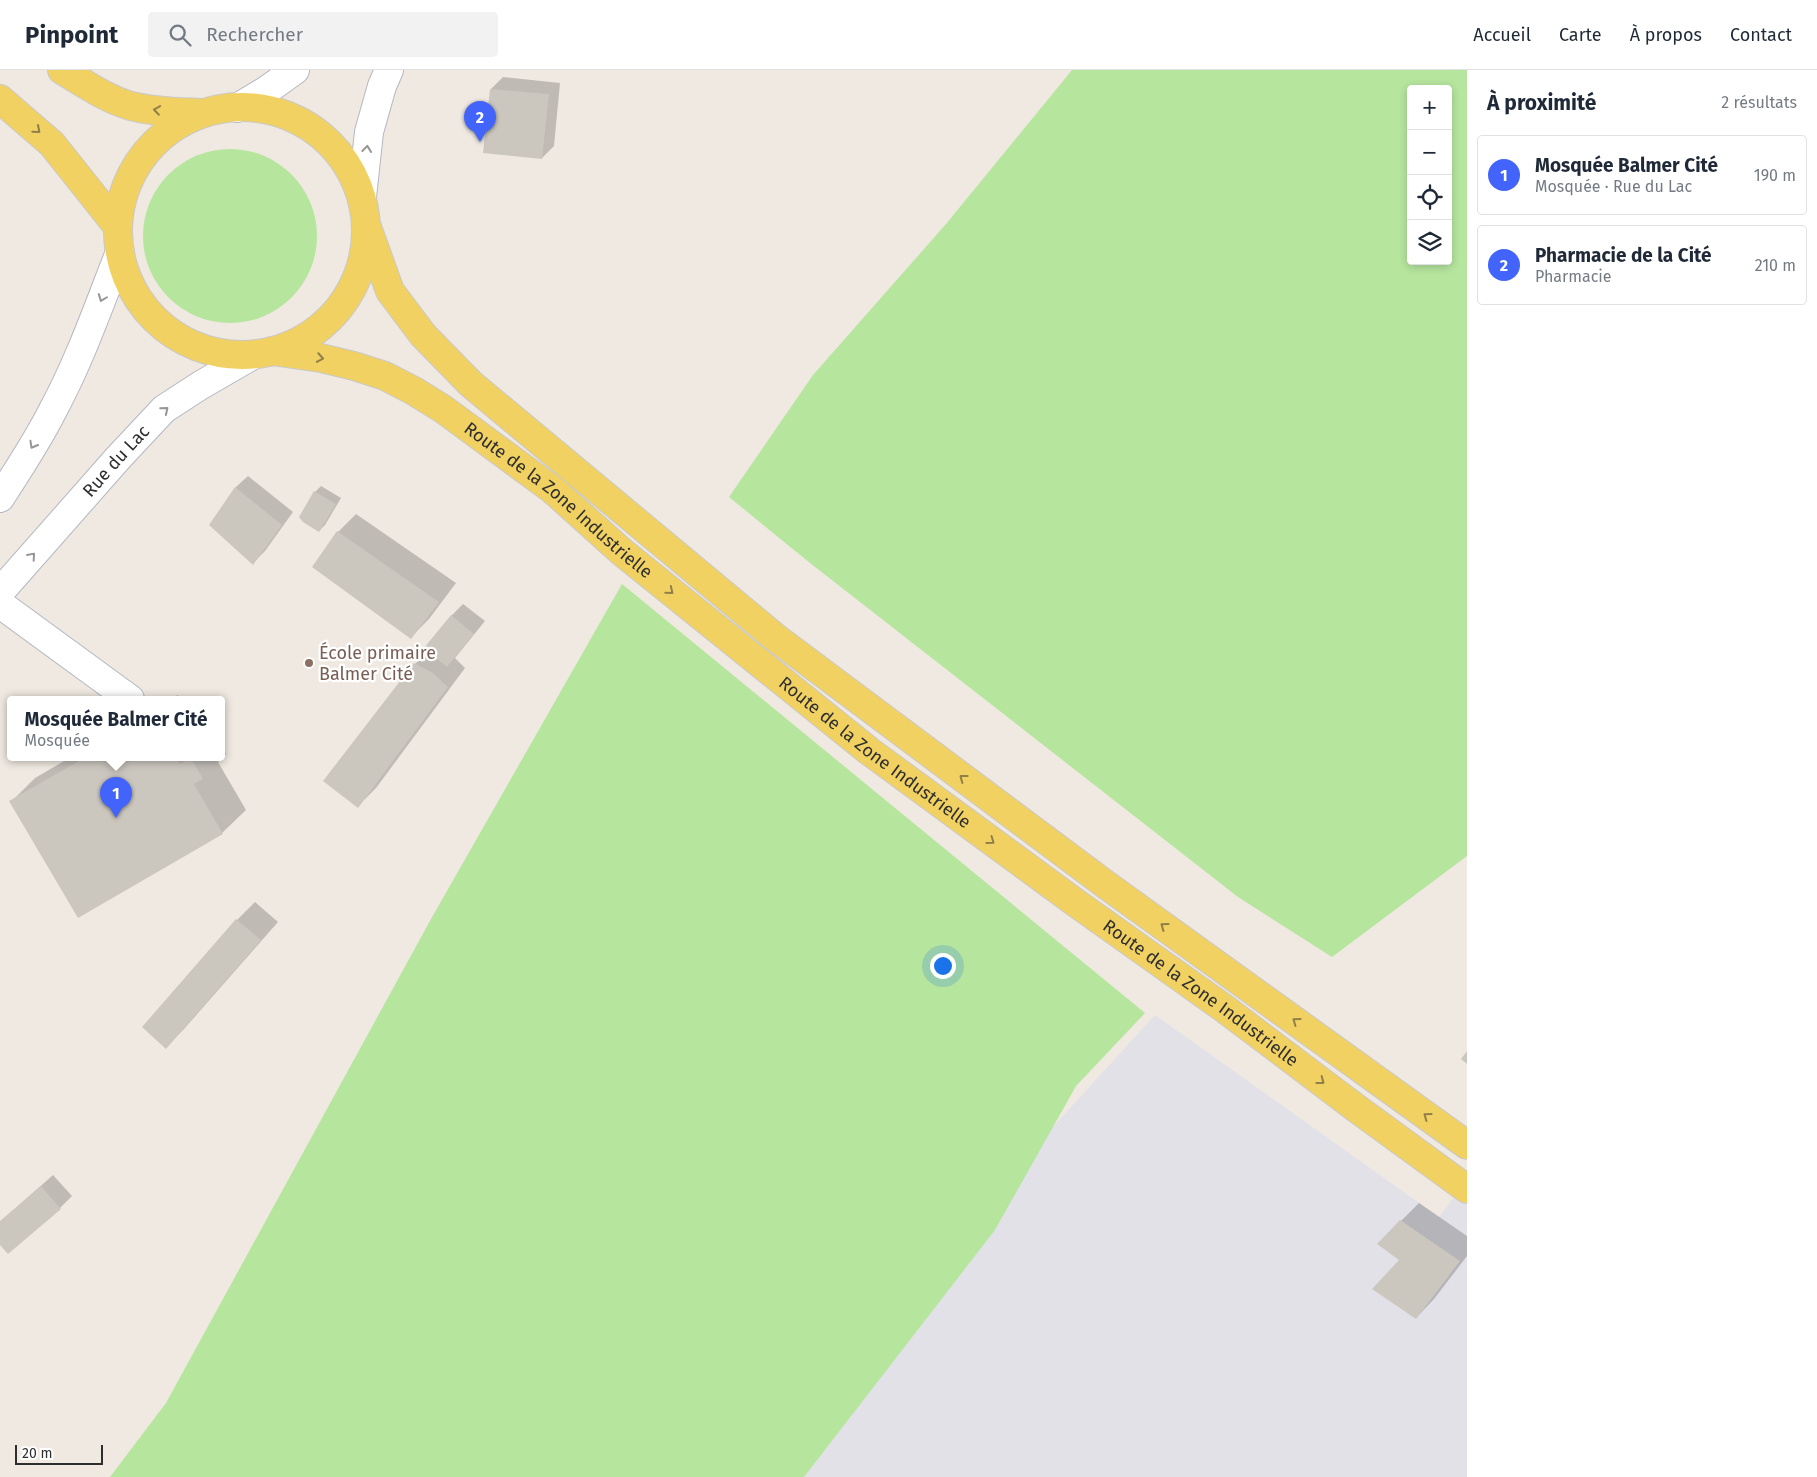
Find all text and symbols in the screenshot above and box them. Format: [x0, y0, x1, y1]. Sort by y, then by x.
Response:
search box [148, 12, 498, 57]
text: Pinpoint [25, 21, 118, 49]
icon: search [166, 21, 194, 49]
text: Rechercher [206, 23, 303, 46]
text: Accueil [1473, 24, 1531, 46]
text: Carte [1559, 24, 1602, 46]
text: À propos [1630, 24, 1702, 46]
text: Contact [1730, 24, 1792, 46]
map controls [1407, 85, 1452, 265]
button: + [1407, 85, 1452, 130]
text: À proximité [1487, 90, 1596, 116]
text: 2 résultats [1721, 93, 1797, 112]
pin: 2 [464, 101, 496, 142]
one-way arrow [152, 106, 161, 116]
one-way arrow [32, 125, 41, 134]
button: − [1407, 130, 1452, 175]
one-way arrow [361, 145, 372, 153]
text: Mosquée Balmer Cité [1535, 154, 1718, 177]
text: 1 [1500, 166, 1508, 185]
text: 190 m [1754, 166, 1796, 185]
button: locate [1407, 175, 1452, 220]
text: Mosquée · Rue du Lac [1535, 177, 1692, 196]
button: layers [1407, 220, 1452, 265]
text: Pharmacie de la Cité [1535, 244, 1712, 267]
text: 2 [1500, 256, 1508, 275]
text: 210 m [1755, 256, 1796, 275]
text: Pharmacie [1535, 267, 1612, 286]
one-way arrow [98, 293, 108, 301]
one-way arrow [316, 352, 325, 363]
one-way arrow [159, 407, 168, 415]
street label: Route de la Zone Industrielle [460, 417, 657, 583]
street label: Rue du Lac [78, 420, 154, 501]
one-way arrow [30, 439, 40, 448]
one-way arrow [26, 552, 35, 561]
one-way arrow [664, 585, 673, 593]
place label: École primaire Balmer Cité [319, 641, 436, 685]
marker: École primaire Balmer Cité [303, 657, 315, 669]
street label: Route de la Zone Industrielle [774, 672, 975, 833]
popup [7, 696, 225, 761]
text: Mosquée Balmer Cité [25, 708, 207, 731]
text: Mosquée [25, 731, 90, 750]
one-way arrow [960, 775, 969, 783]
pin: 1 [100, 777, 132, 818]
one-way arrow [985, 836, 994, 844]
street label: Route de la Zone Industrielle [1099, 915, 1303, 1072]
one-way arrow [1160, 923, 1170, 932]
your location [930, 953, 956, 979]
one-way arrow [1292, 1018, 1302, 1027]
one-way arrow [1315, 1075, 1325, 1084]
one-way arrow [1424, 1113, 1433, 1123]
scale bar [15, 1442, 102, 1465]
text: 20 m [22, 1445, 52, 1462]

